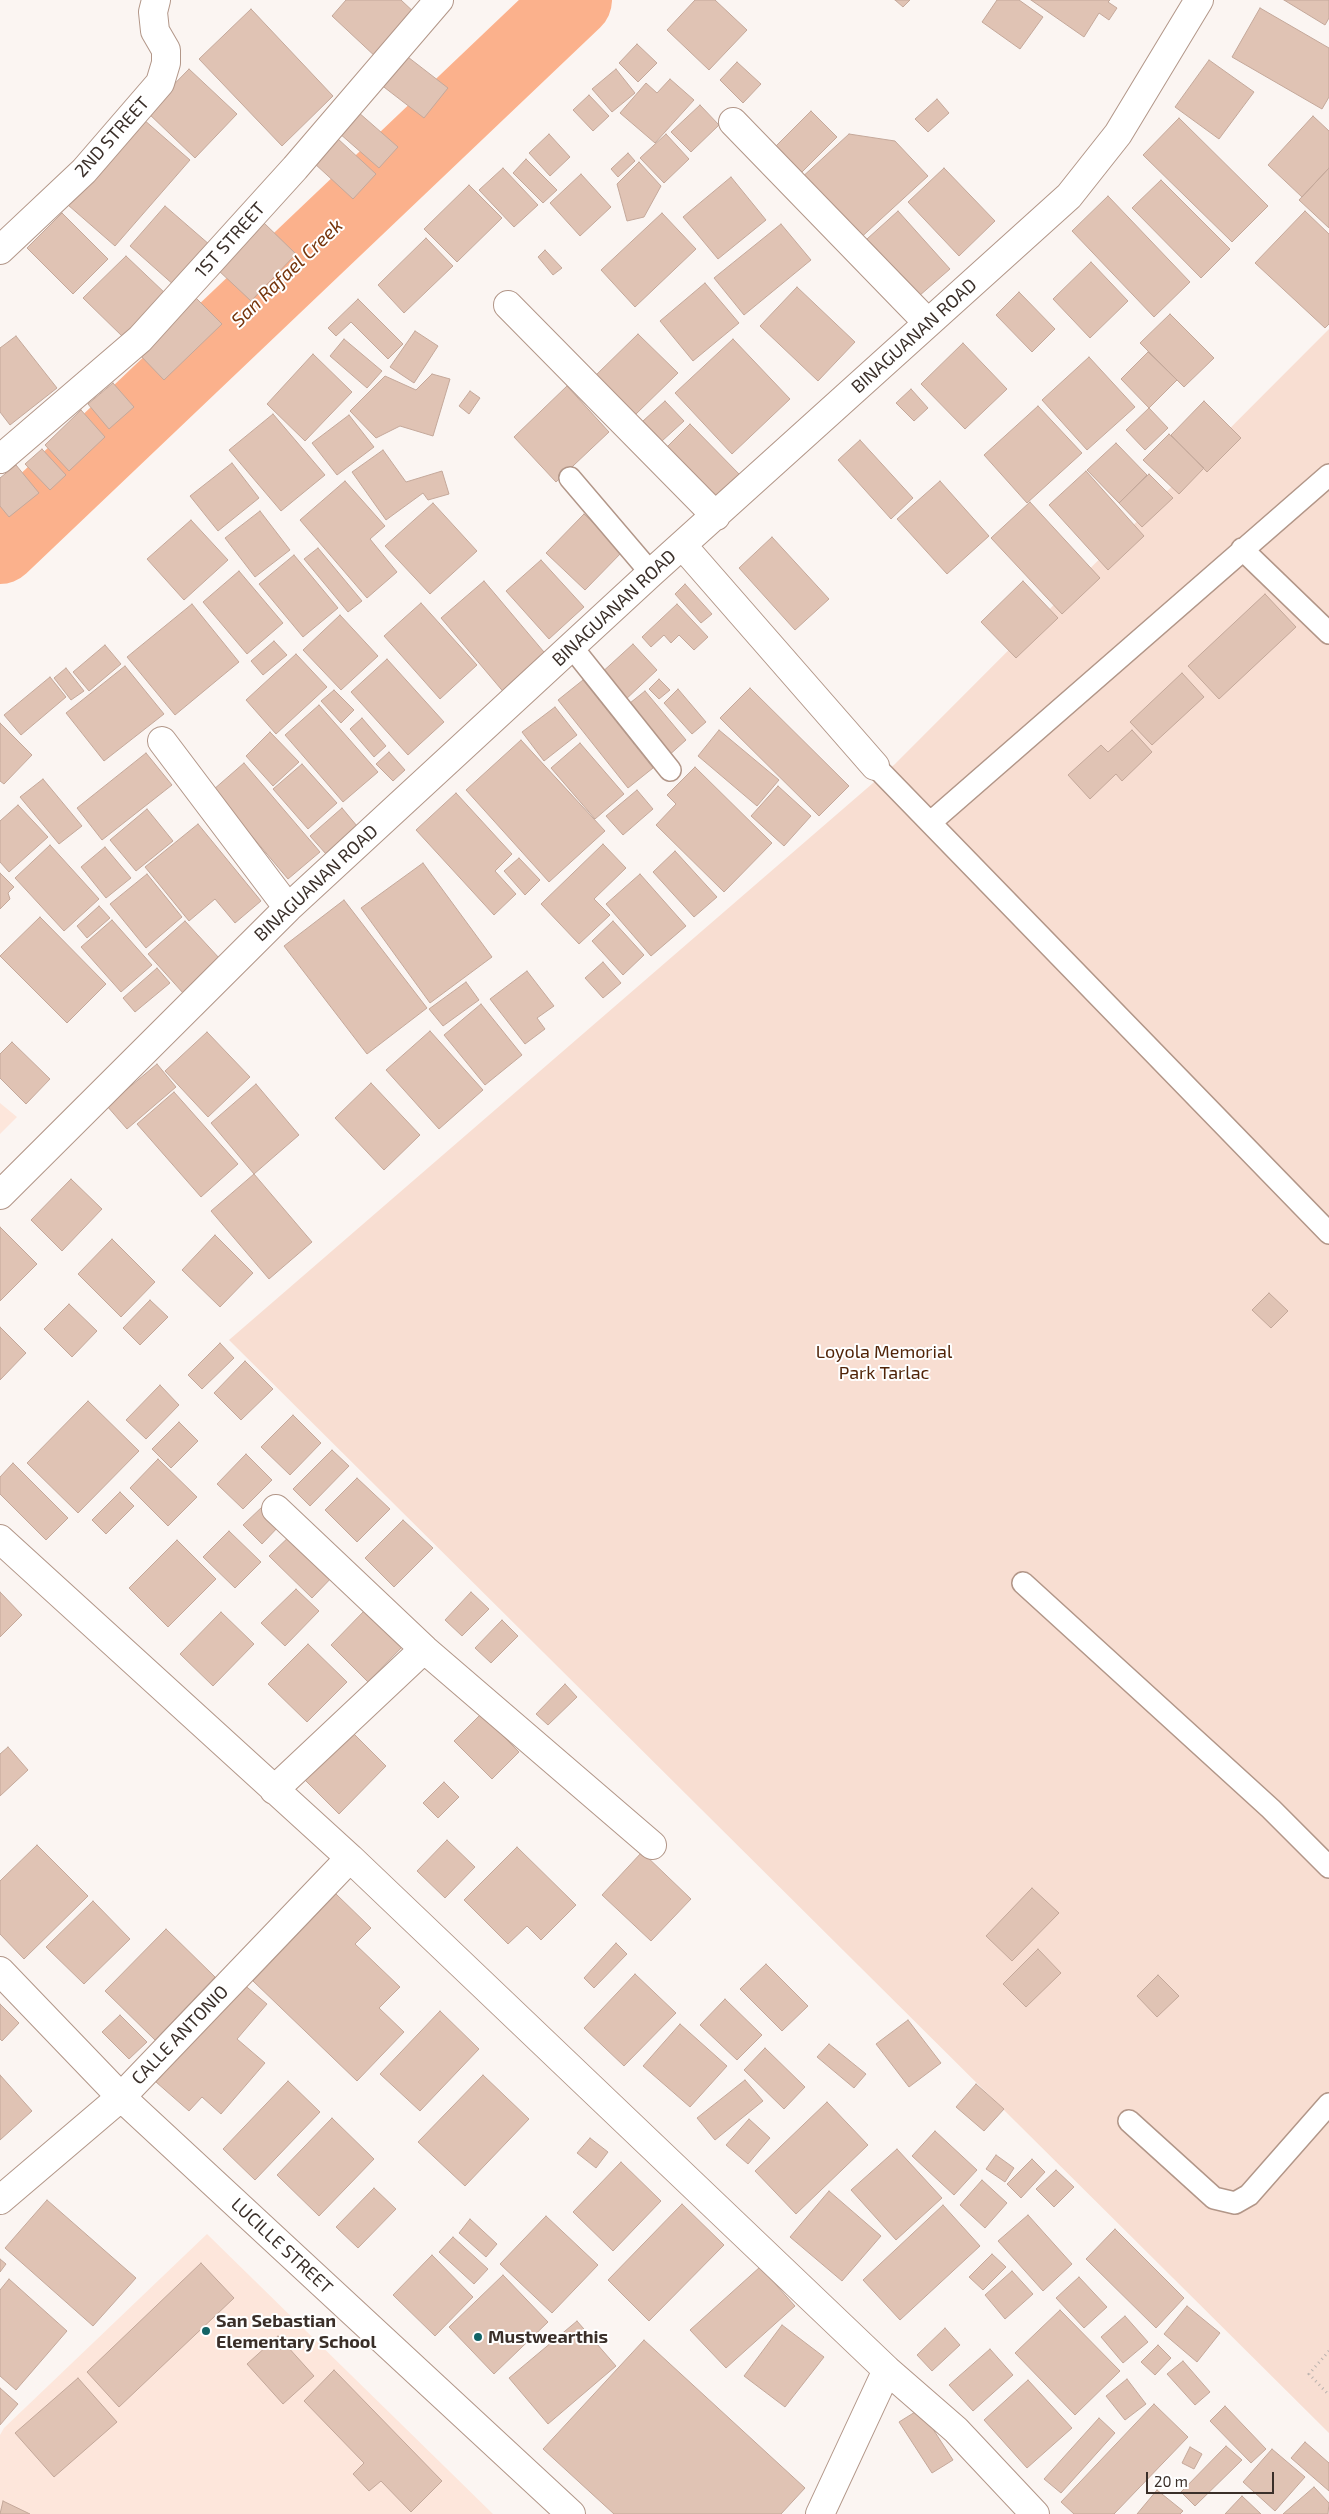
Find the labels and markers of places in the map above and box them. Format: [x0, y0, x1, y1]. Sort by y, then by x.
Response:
place label: San Sebastian Elementary School [216, 2310, 376, 2352]
marker: San Sebastian Elementary School [200, 2325, 212, 2337]
place label: Mustwearthis [488, 2326, 608, 2348]
marker: Mustwearthis [472, 2331, 484, 2343]

